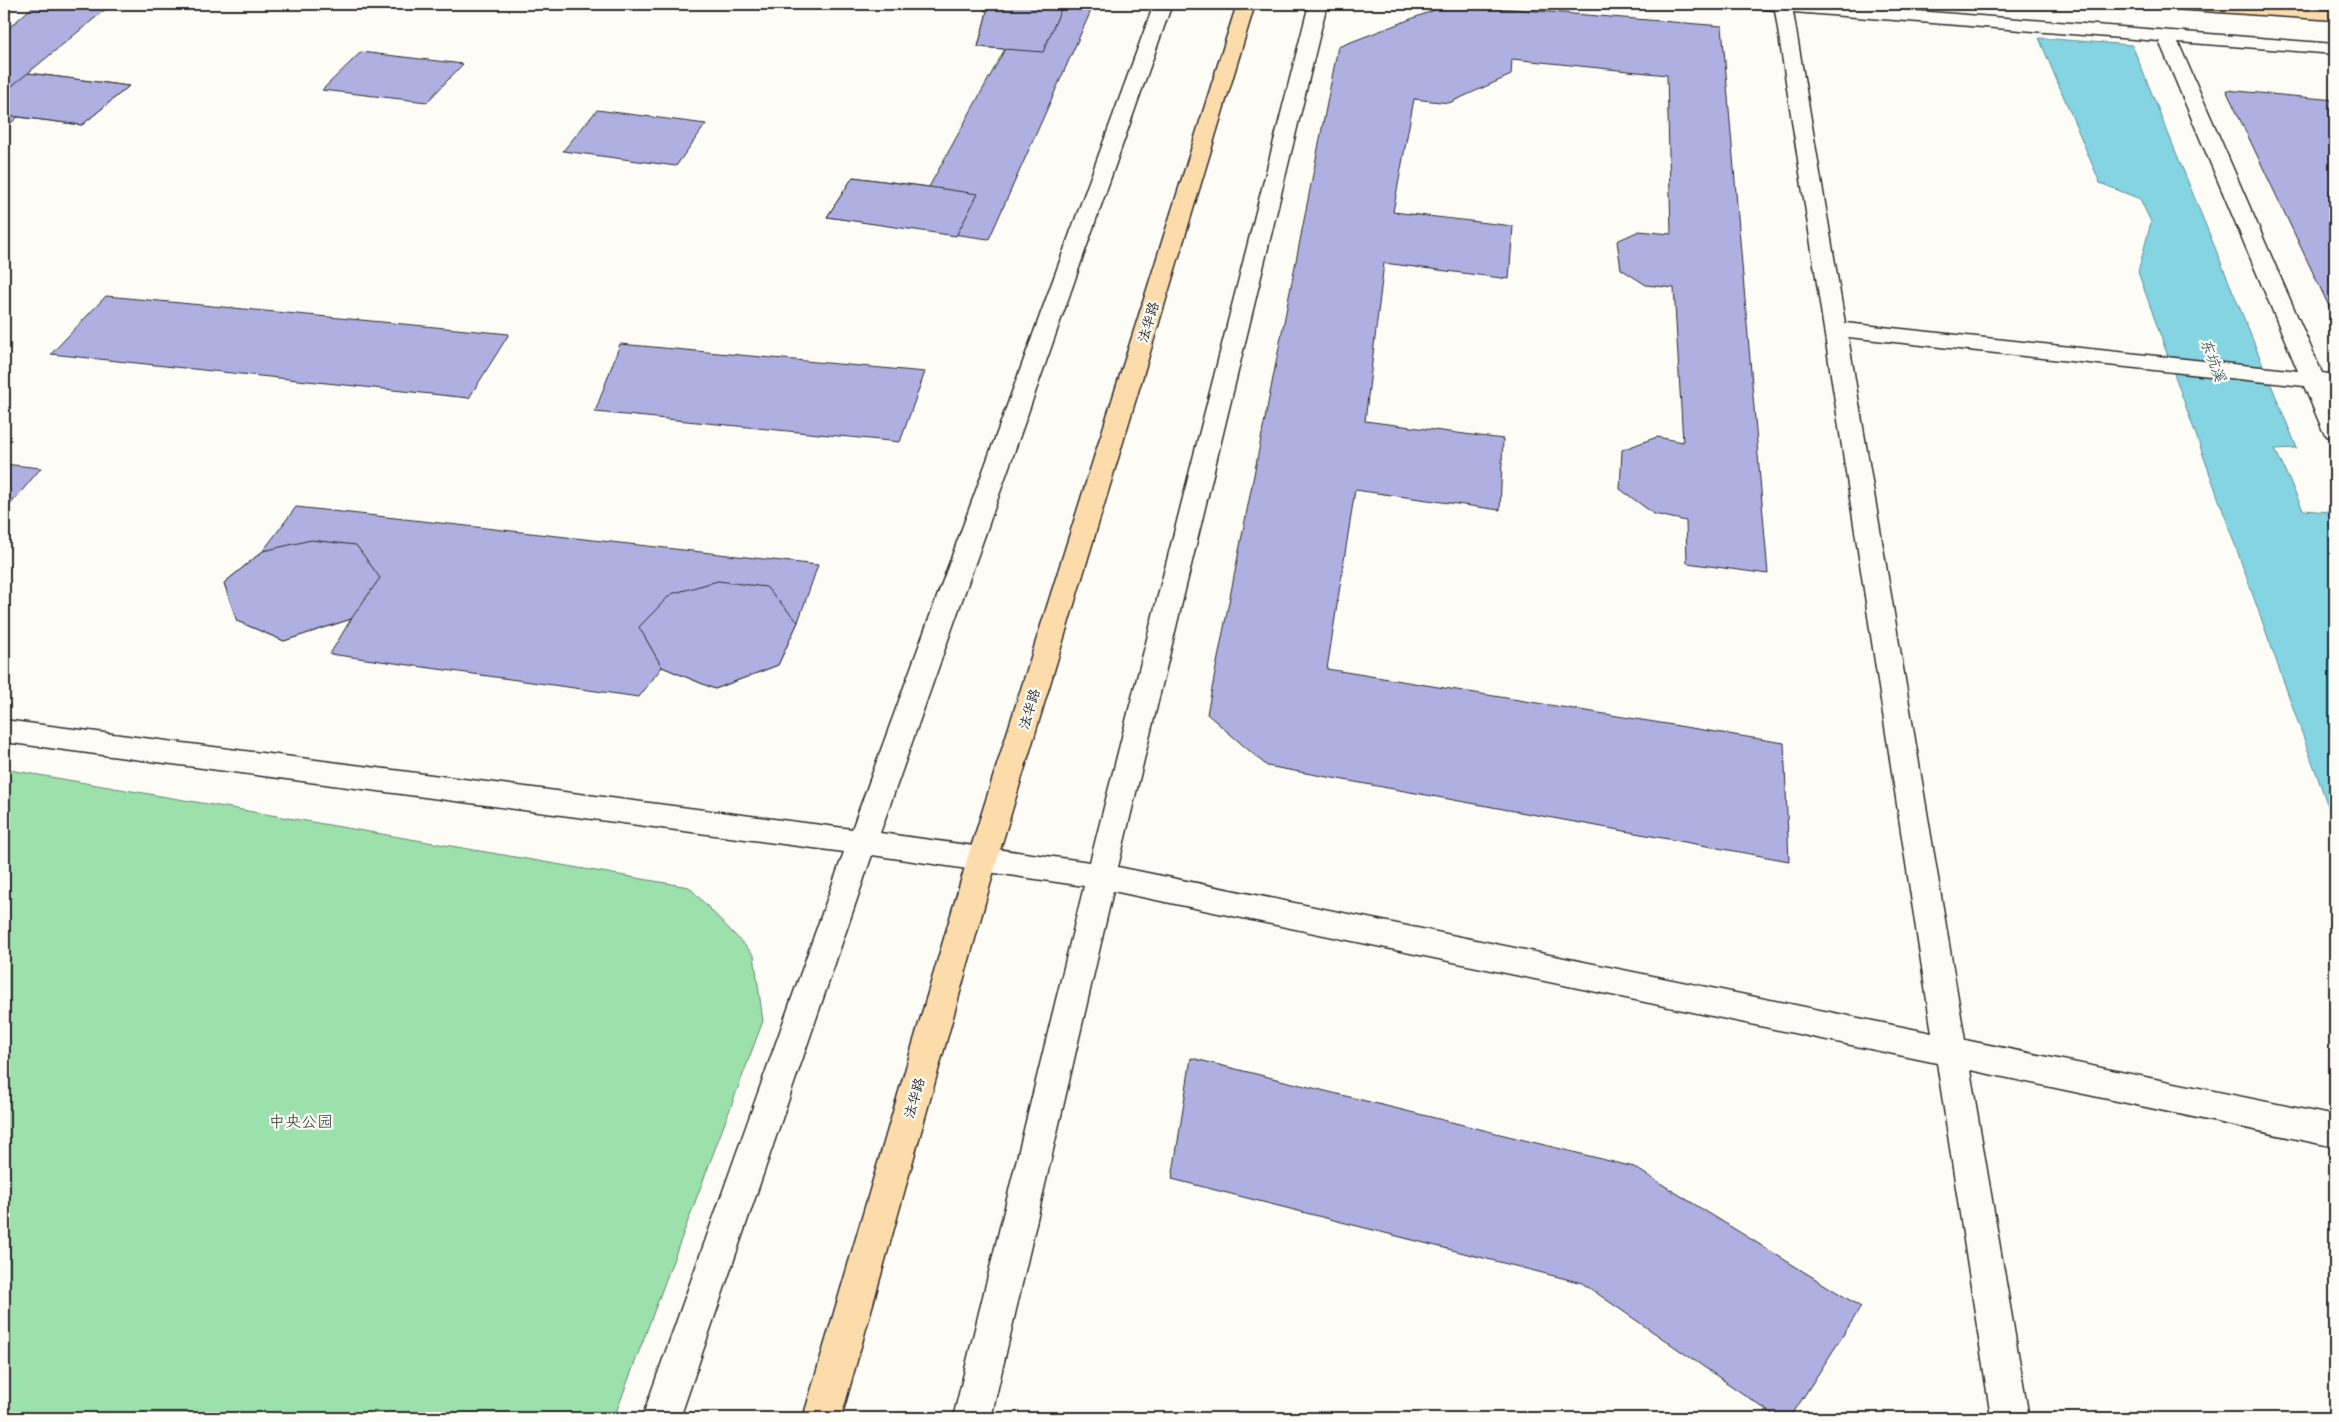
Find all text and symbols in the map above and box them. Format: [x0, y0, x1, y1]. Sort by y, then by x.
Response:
street label: 法华路 [1134, 300, 1163, 345]
water label: 东坑溪 [2197, 336, 2230, 385]
street label: 法华路 [1015, 687, 1044, 732]
street label: 法华路 [901, 1076, 928, 1121]
park label: 中央公园 [269, 1113, 333, 1131]

